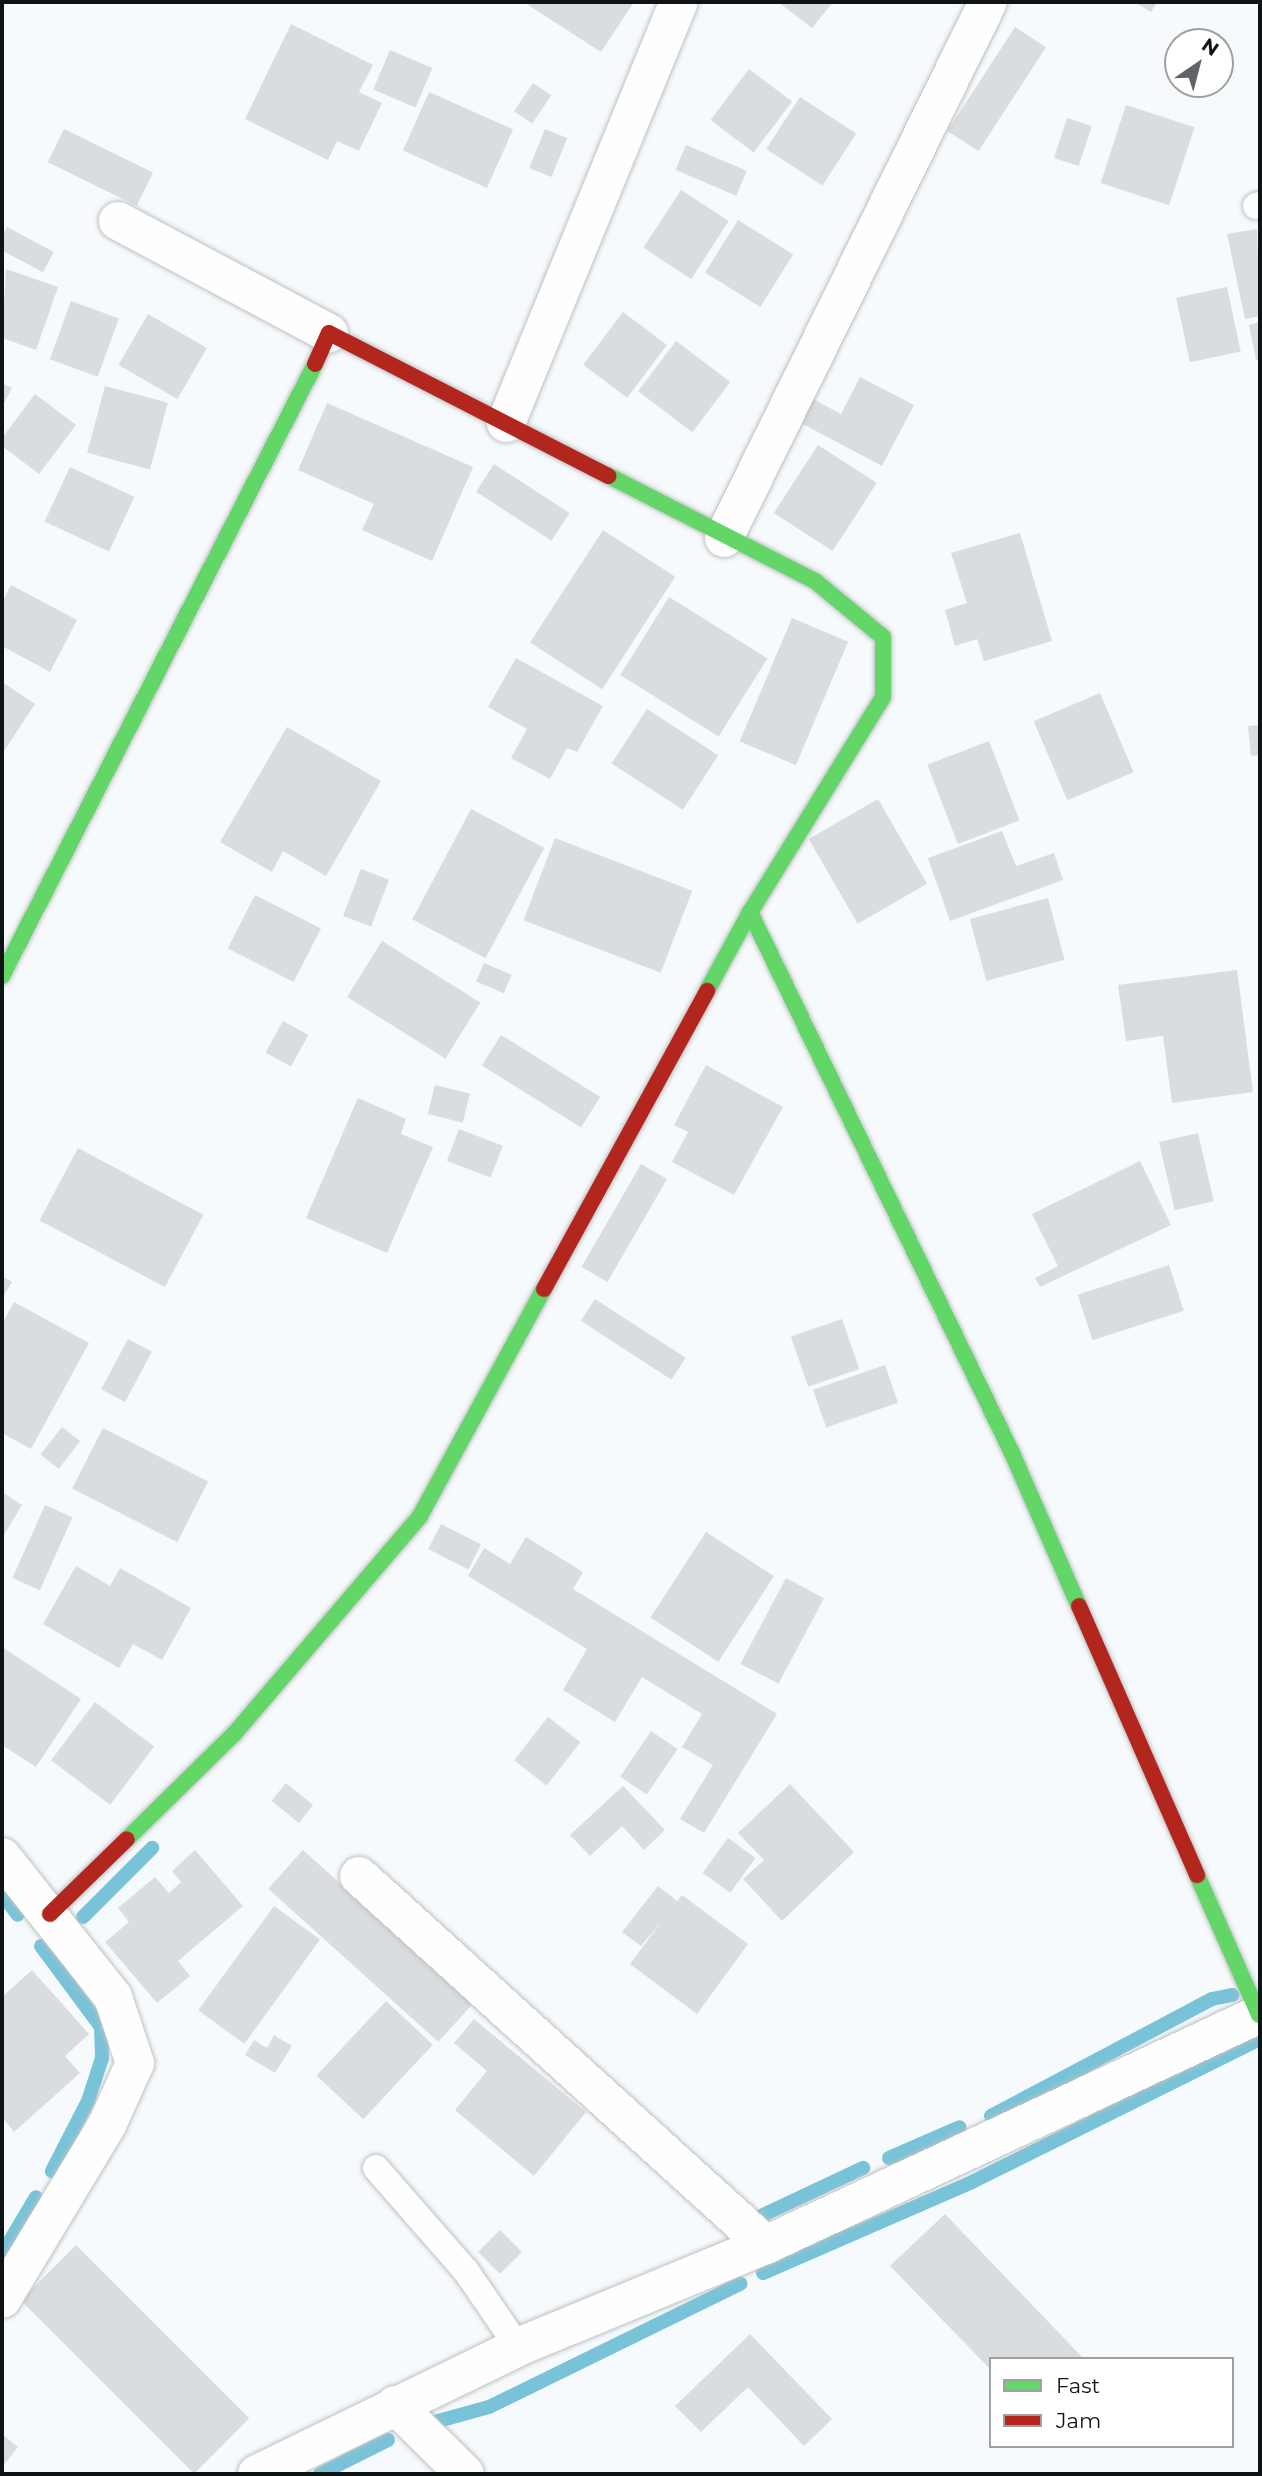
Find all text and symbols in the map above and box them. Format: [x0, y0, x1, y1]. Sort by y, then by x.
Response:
north arrow [1164, 28, 1234, 98]
text: N [1197, 33, 1223, 61]
legend [989, 2357, 1234, 2448]
text: Fast [1056, 2373, 1100, 2398]
text: Jam [1056, 2408, 1101, 2433]

